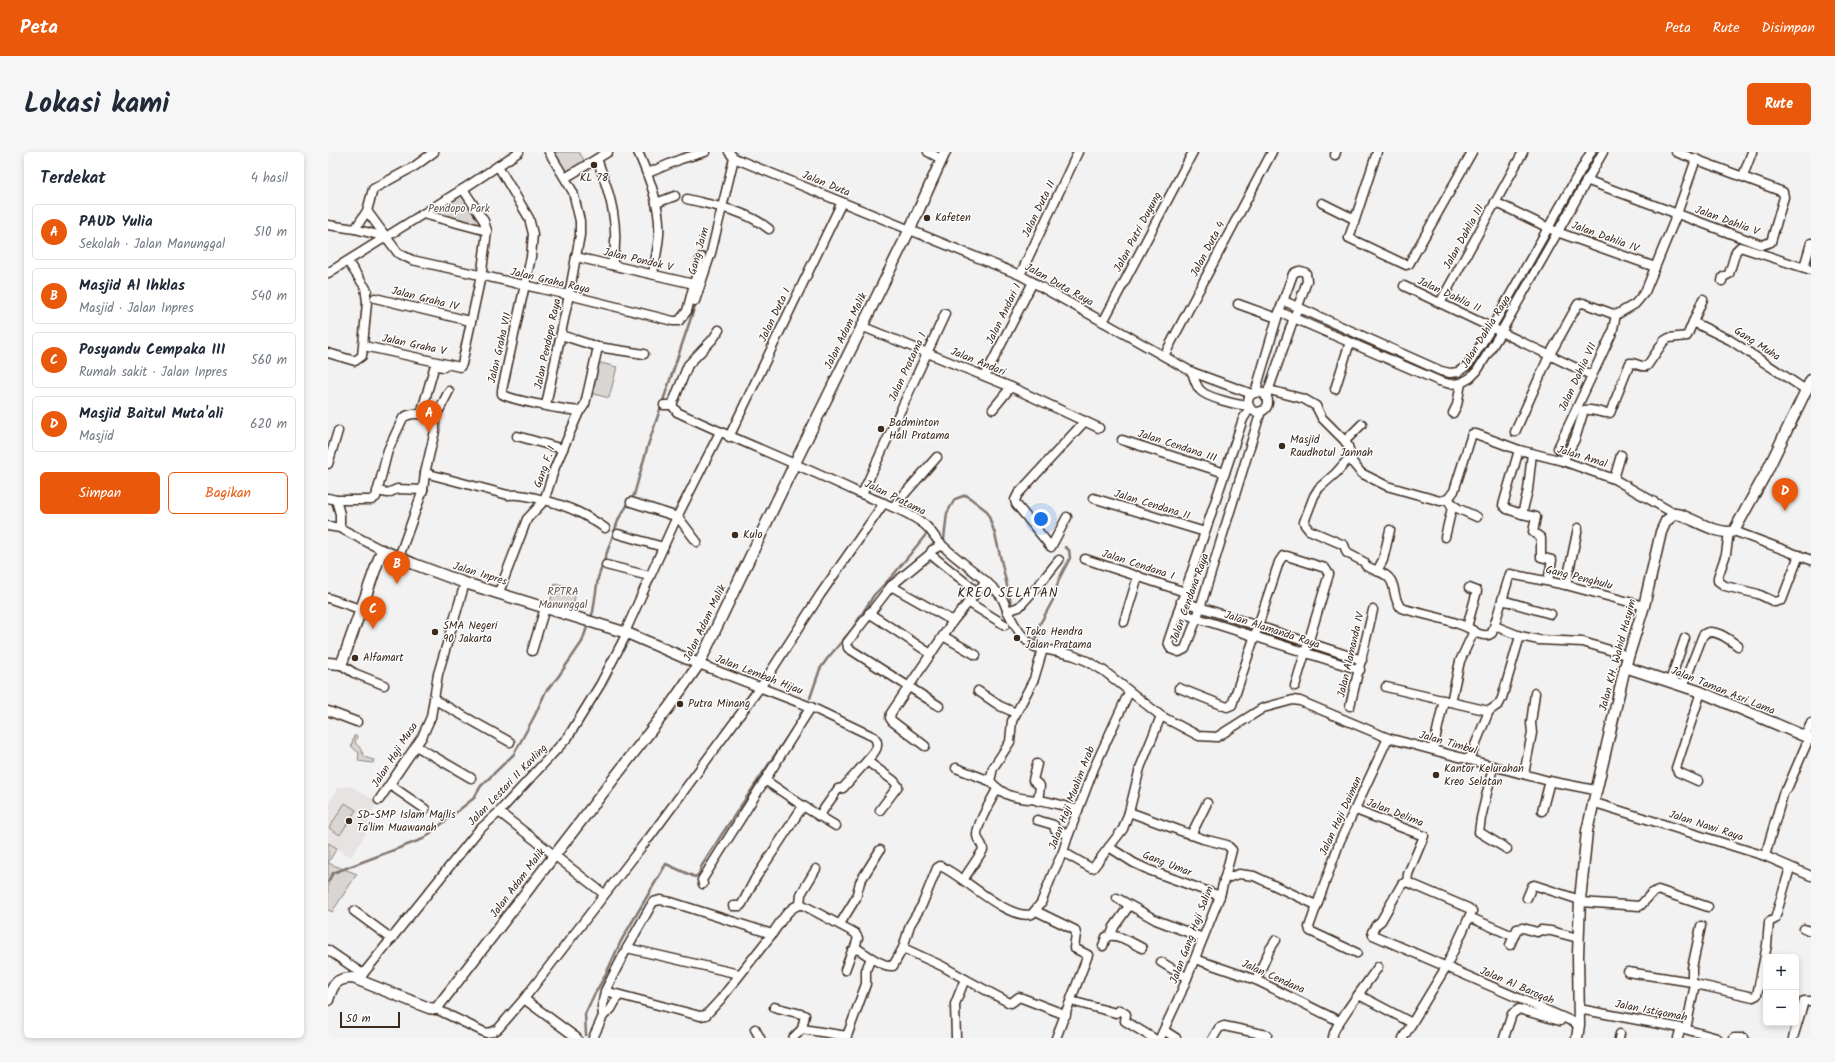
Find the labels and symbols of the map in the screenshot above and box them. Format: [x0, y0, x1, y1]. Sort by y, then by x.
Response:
marker: KL 78 [589, 160, 599, 170]
street label: Jalan Duta [799, 166, 853, 202]
place label: KL 78 [580, 169, 609, 187]
street label: Jalan Duta II [1017, 177, 1061, 241]
street label: Jalan Putri Duyung [1109, 189, 1167, 275]
park label: Pendopo Park [428, 200, 491, 218]
street label: Jalan Dahlia III [1439, 201, 1489, 273]
street label: Jalan Dahlia V [1692, 201, 1763, 241]
place label: Kafeten [935, 209, 971, 227]
marker: Kafeten [922, 213, 932, 223]
street label: Jalan Dahlia IV [1569, 216, 1642, 258]
street label: Jalan Duta 4 [1186, 218, 1230, 280]
street label: Gang Jaim [684, 225, 714, 277]
street label: Jalan Pondok V [601, 243, 676, 277]
street label: Jalan Duta Raya [1021, 259, 1097, 311]
street label: Jalan Graha Raya [508, 263, 592, 299]
street label: Jalan Dahlia II [1414, 272, 1484, 318]
street label: Jalan Andari I [982, 281, 1026, 347]
street label: Jalan Graha IV [389, 282, 462, 316]
street label: Jalan Duta I [754, 285, 796, 345]
street label: Jalan Adam Malik [820, 289, 873, 372]
street label: Jalan Dahlia Raya [1456, 292, 1516, 372]
street label: Jalan Pendopo Raya [530, 297, 566, 391]
street label: Jalan Graha VII [483, 311, 517, 385]
street label: Gang Muha [1730, 322, 1784, 366]
street label: Jalan Graha V [380, 329, 449, 361]
street label: Jalan Pratama 1 [884, 329, 932, 405]
street label: Jalan Dahlia VII [1554, 340, 1602, 414]
street label: Jalan Andari [948, 343, 1009, 381]
pin: A [416, 400, 442, 433]
place label: Badminton Hall Pratama [889, 414, 949, 445]
marker: Badminton Hall Pratama [876, 424, 886, 434]
street label: Jalan Cendana III [1135, 425, 1219, 467]
place label: Masjid Raudhotul Jannah [1290, 431, 1373, 462]
marker: Masjid Raudhotul Jannah [1277, 441, 1287, 451]
street label: Jalan Amal [1555, 441, 1610, 473]
street label: Gang F. I [529, 443, 561, 491]
street label: Jalan Pratama [861, 475, 929, 521]
pin: D [1772, 478, 1798, 511]
street label: Jalan Cendana II [1112, 485, 1192, 525]
your location [1031, 509, 1051, 529]
place label: Kulo [743, 526, 762, 544]
marker: Kulo [730, 530, 740, 540]
street label: Jalan Cendana I [1099, 545, 1177, 585]
pin: B [384, 551, 410, 584]
street label: Jalan Cendana Raya [1165, 551, 1215, 645]
street label: Jalan Inpres [450, 557, 510, 591]
street label: Gang Penghulu [1544, 561, 1615, 595]
street label: Jalan Adam Malik [679, 581, 732, 664]
park label: RPTRA Manunggal [538, 583, 588, 614]
district label: KREO SELATAN [957, 583, 1059, 604]
pin: C [360, 596, 386, 629]
street label: Jalan KH. Wahid Hasyim [1594, 597, 1642, 713]
street label: Jalan Alamanda Raya [1222, 606, 1322, 654]
street label: Jalan Alamanda IV [1332, 609, 1370, 699]
place label: SMA Negeri 90 Jakarta [443, 617, 498, 648]
place label: Toko Hendra Jalan Pratama [1025, 623, 1092, 654]
marker: SMA Negeri 90 Jakarta [430, 627, 440, 637]
marker: Toko Hendra Jalan Pratama [1012, 633, 1022, 643]
place label: Alfamart [363, 649, 404, 667]
street label: Jalan Lembah Hijau [713, 650, 806, 700]
marker: Alfamart [350, 653, 360, 663]
street label: Jalan Taman Asri Lama [1668, 662, 1778, 720]
place label: Putra Minang [688, 695, 750, 713]
marker: Putra Minang [675, 699, 685, 709]
street label: Jalan Haji Musa [367, 719, 423, 791]
street label: Jalan Timbul [1417, 726, 1479, 760]
street label: Jalan Lestari II Kavling [464, 740, 552, 830]
street label: Jalan Haji Mualim Arab [1044, 743, 1100, 852]
place label: Kantor Kelurahan Kreo Selatan [1444, 760, 1524, 791]
marker: Kantor Kelurahan Kreo Selatan [1431, 770, 1441, 780]
street label: Jalan Haji Daiman [1315, 773, 1367, 859]
street label: Jalan Delima [1364, 794, 1426, 832]
street label: Jalan Nawi Raya [1666, 805, 1746, 847]
place label: SD-SMP Islam Majlis Ta'lim Muawanah [357, 806, 456, 837]
marker: SD-SMP Islam Majlis Ta'lim Muawanah [344, 816, 354, 826]
street label: Jalan Adam Malik [486, 844, 551, 922]
street label: Gang Umar [1140, 846, 1196, 882]
street label: Jalan Gang Haji Salim [1165, 883, 1219, 986]
street label: Jalan Cendana [1239, 955, 1307, 999]
street label: Jalan Al Baroqah [1477, 962, 1557, 1010]
street label: Jalan Istiqomah [1613, 995, 1689, 1027]
scale bar [340, 1010, 400, 1029]

